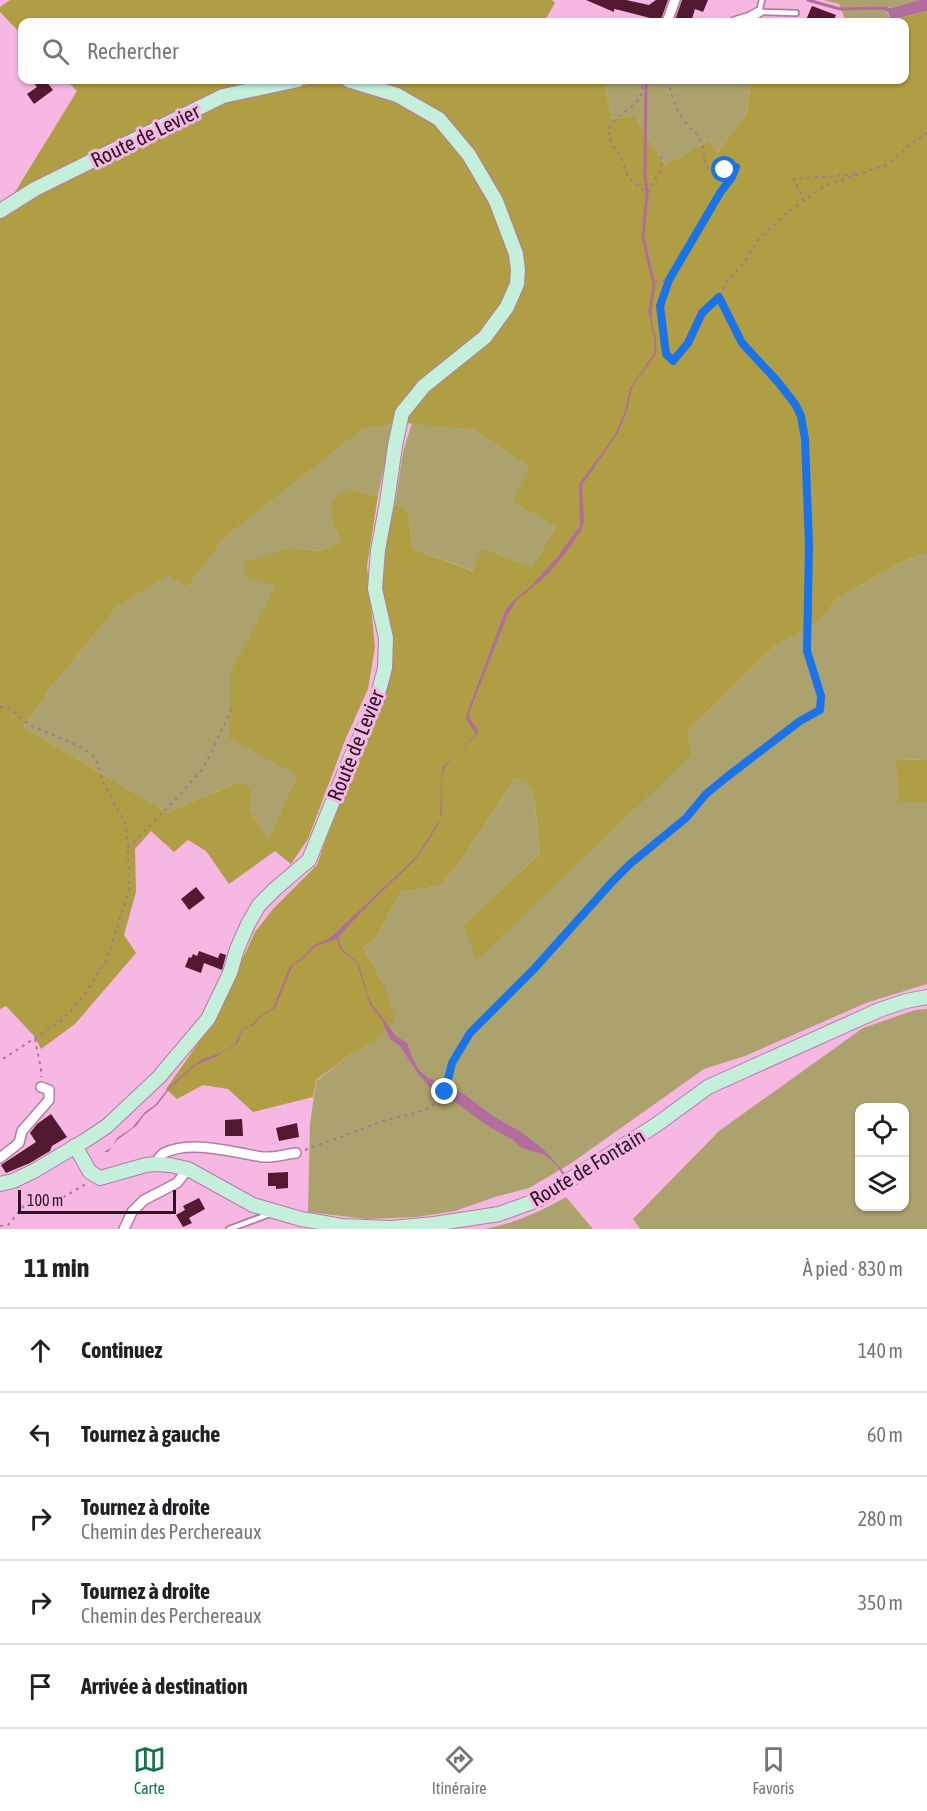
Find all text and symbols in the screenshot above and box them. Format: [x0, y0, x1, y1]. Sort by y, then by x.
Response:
search box [18, 18, 909, 84]
icon: search [39, 35, 72, 68]
text: Rechercher [87, 38, 178, 64]
street label: Route de Levier [87, 98, 204, 172]
route start [711, 156, 737, 182]
street label: Route de Levier [322, 685, 388, 804]
route end [431, 1078, 457, 1104]
map controls [855, 1103, 909, 1211]
button: locate [855, 1103, 909, 1157]
street label: Route de Fontain [525, 1123, 649, 1211]
button: layers [855, 1157, 909, 1211]
scale bar [18, 1187, 176, 1214]
text: 100 m [27, 1191, 63, 1209]
text: 11 min [24, 1253, 89, 1283]
text: À pied · 830 m [803, 1257, 903, 1280]
icon: ahead [24, 1334, 57, 1367]
text: Continuez [81, 1337, 163, 1363]
text: 140 m [858, 1339, 903, 1362]
icon: left [24, 1418, 57, 1451]
text: Tournez à gauche [81, 1421, 220, 1447]
text: 60 m [867, 1423, 903, 1446]
text: Tournez à droite [81, 1494, 210, 1520]
icon: right [24, 1502, 57, 1535]
text: 280 m [858, 1507, 903, 1530]
text: Chemin des Perchereaux [81, 1520, 261, 1543]
text: Tournez à droite [81, 1578, 210, 1604]
icon: right [24, 1586, 57, 1619]
text: 350 m [858, 1591, 903, 1614]
text: Chemin des Perchereaux [81, 1604, 261, 1627]
icon: arrive [24, 1670, 57, 1703]
text: Arrivée à destination [81, 1673, 248, 1699]
tab: Carte [133, 1743, 166, 1797]
tab: Itinéraire [432, 1743, 487, 1797]
tab: Favoris [752, 1743, 794, 1797]

